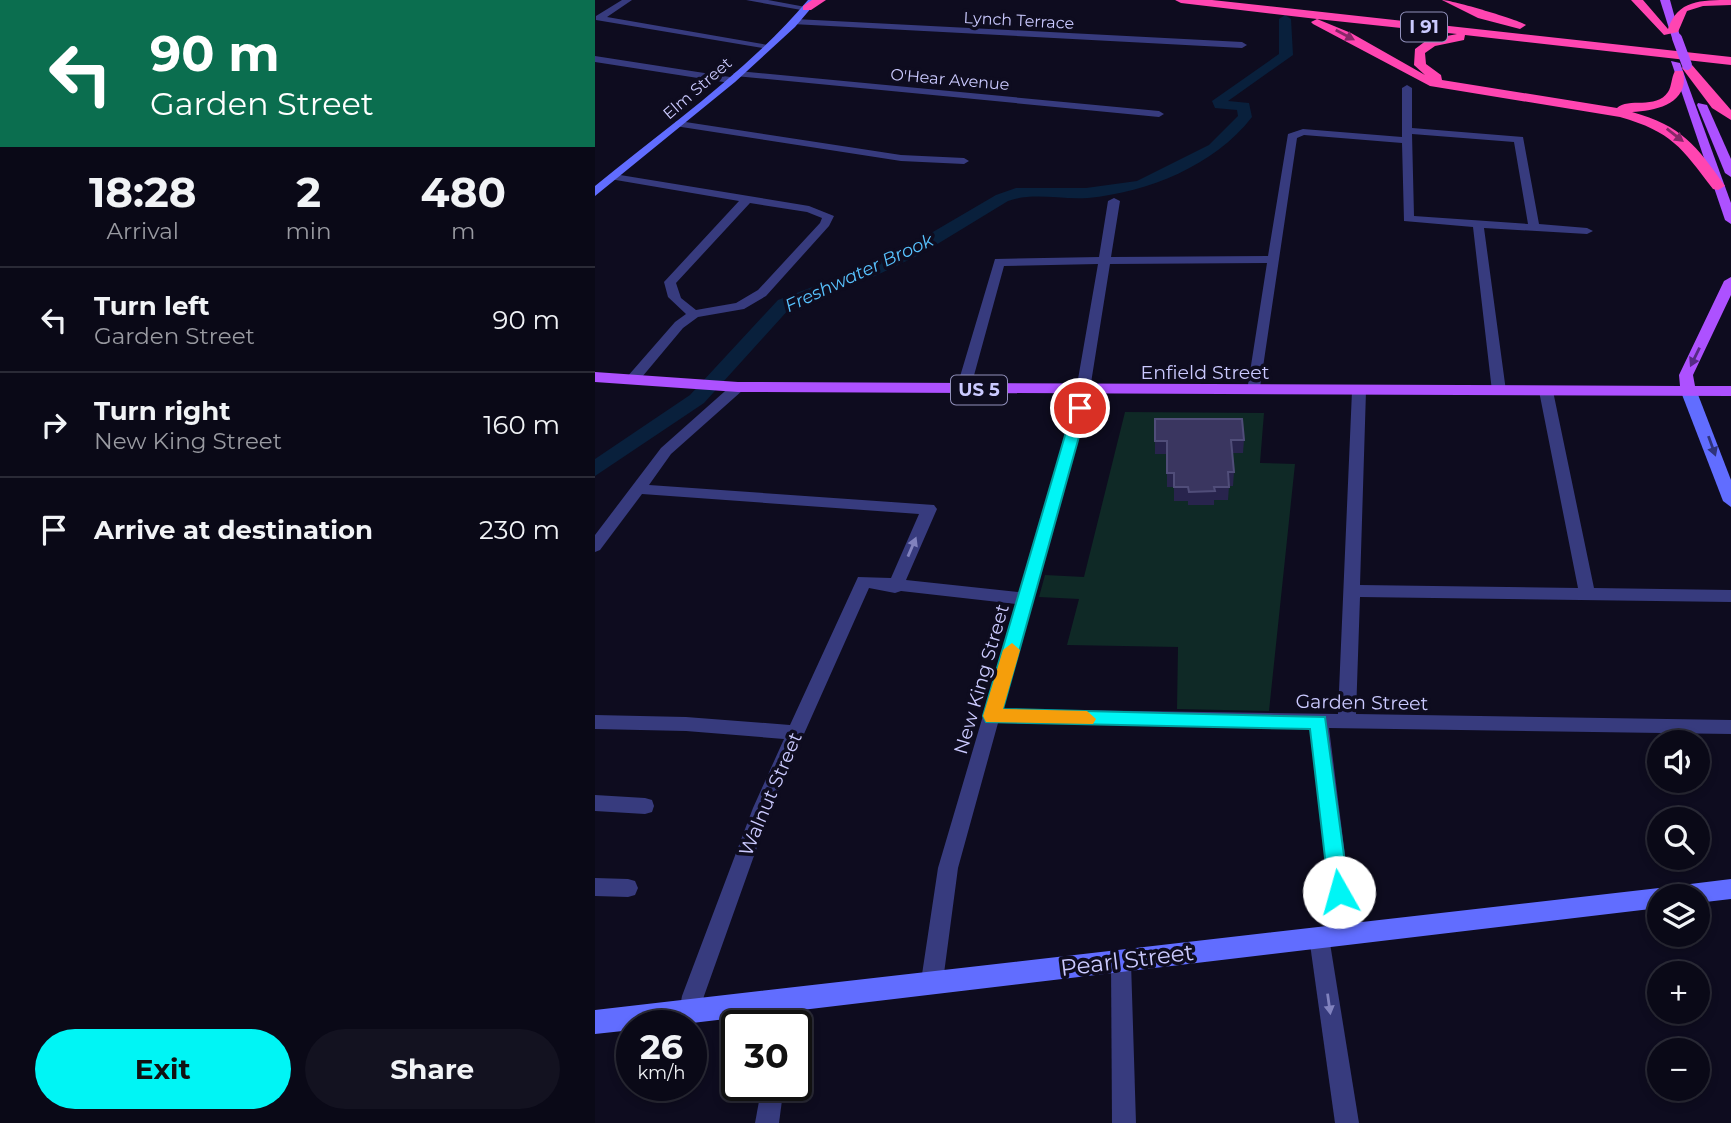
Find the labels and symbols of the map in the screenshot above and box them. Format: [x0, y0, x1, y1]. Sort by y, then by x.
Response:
street label: Lynch Terrace [963, 8, 1075, 33]
road number: I 91 [1401, 12, 1447, 42]
one-way arrow [1335, 29, 1355, 41]
street label: Elm Street [659, 53, 736, 123]
street label: O'Hear Avenue [890, 65, 1010, 94]
one-way arrow [1666, 127, 1684, 142]
water label: Freshwater Brook [781, 228, 938, 317]
one-way arrow [1690, 347, 1701, 367]
street label: Enfield Street [1140, 361, 1270, 384]
road number: US 5 [951, 376, 1007, 404]
pin [1050, 378, 1110, 438]
one-way arrow [1706, 435, 1717, 456]
one-way arrow [907, 537, 918, 558]
street label: New King Street [949, 601, 1014, 757]
street label: Garden Street [1295, 690, 1429, 715]
street label: Walnut Street [734, 729, 807, 860]
position arrow [1302, 855, 1376, 929]
street label: Pearl Street [1059, 938, 1195, 982]
one-way arrow [1324, 993, 1335, 1015]
speed limit sign: 30 [721, 1010, 812, 1101]

